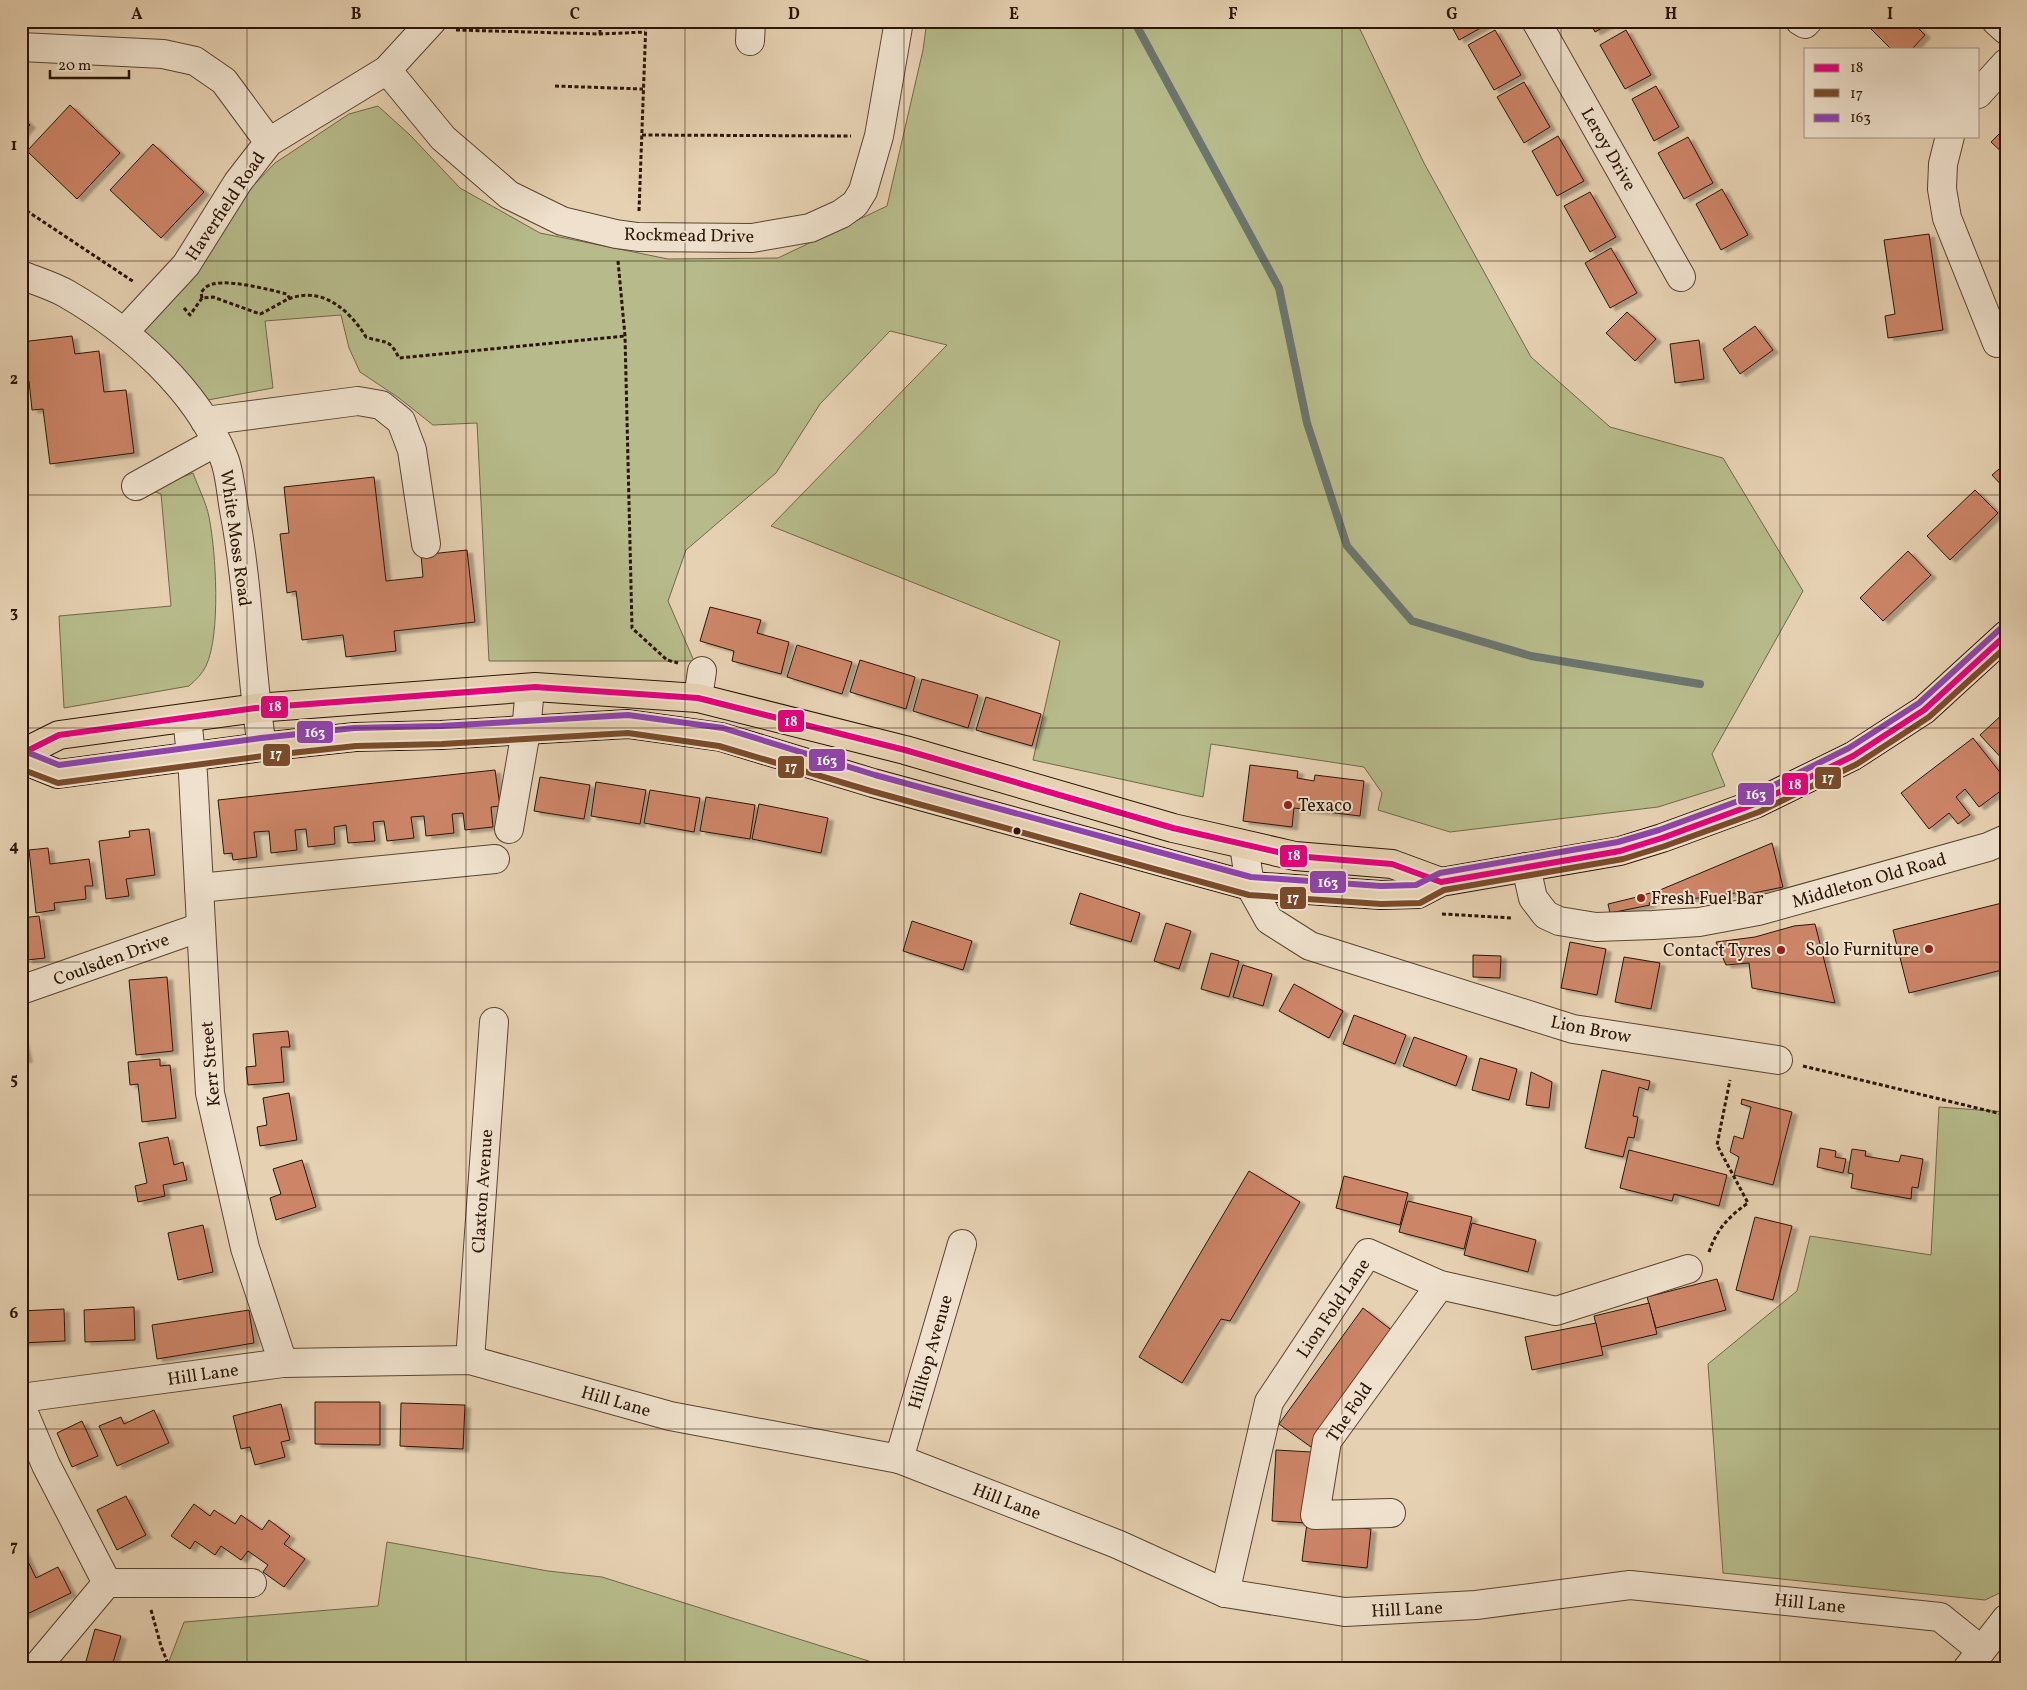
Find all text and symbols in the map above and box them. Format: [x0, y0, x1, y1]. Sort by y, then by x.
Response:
text: A [131, 4, 143, 26]
text: B [351, 4, 362, 26]
text: C [570, 4, 580, 26]
text: D [788, 4, 800, 26]
text: E [1009, 4, 1019, 26]
text: F [1228, 4, 1238, 26]
text: G [1446, 4, 1458, 26]
text: H [1665, 4, 1677, 26]
text: I [1887, 4, 1893, 26]
scale bar [50, 48, 129, 80]
legend [1804, 48, 1980, 138]
text: 20 m [58, 56, 91, 77]
text: 18 [1850, 58, 1863, 79]
text: 17 [1850, 84, 1863, 105]
street label: Leroy Drive [1574, 104, 1642, 196]
text: 163 [1850, 108, 1871, 129]
text: 1 [11, 135, 17, 157]
street label: Haverfield Road [180, 147, 272, 266]
street label: Rockmead Drive [624, 223, 754, 250]
text: 2 [10, 369, 18, 391]
street label: White Moss Road [213, 468, 256, 608]
text: 3 [10, 602, 18, 624]
line badge: 18 [260, 695, 289, 719]
text: 18 [268, 698, 282, 717]
line badge: 18 [777, 709, 805, 733]
text: 18 [784, 713, 798, 732]
line badge: 163 [296, 720, 334, 744]
text: 163 [305, 724, 325, 743]
line badge: 17 [262, 743, 291, 767]
text: 17 [270, 746, 282, 765]
line badge: 163 [808, 748, 846, 772]
text: 163 [817, 752, 837, 771]
line badge: 17 [777, 755, 805, 779]
text: 17 [785, 759, 797, 778]
line badge: 17 [1814, 766, 1842, 790]
text: 17 [1822, 770, 1834, 789]
line badge: 18 [1781, 772, 1809, 796]
text: 18 [1788, 776, 1802, 795]
line badge: 163 [1737, 782, 1775, 806]
text: 163 [1746, 786, 1766, 805]
place label: Texaco [1298, 794, 1352, 819]
marker: Texaco [1282, 799, 1294, 811]
unlabelled marker [1012, 826, 1022, 836]
text: 4 [9, 836, 19, 858]
line badge: 18 [1279, 844, 1308, 868]
text: 18 [1287, 847, 1301, 866]
street label: Middleton Old Road [1789, 847, 1949, 915]
line badge: 163 [1309, 870, 1347, 894]
text: 163 [1318, 874, 1338, 893]
line badge: 17 [1279, 886, 1307, 910]
place label: Fresh Fuel Bar [1651, 887, 1764, 912]
text: 17 [1287, 890, 1299, 909]
marker: Fresh Fuel Bar [1635, 892, 1647, 904]
street label: Coulsden Drive [50, 928, 173, 993]
place label: Solo Furniture [1805, 938, 1919, 963]
place label: Contact Tyres [1663, 939, 1771, 964]
marker: Solo Furniture [1923, 943, 1935, 955]
marker: Contact Tyres [1775, 944, 1787, 956]
street label: Lion Brow [1548, 1010, 1633, 1051]
street label: Kerr Street [195, 1020, 228, 1108]
text: 5 [10, 1069, 18, 1091]
street label: Claxton Avenue [467, 1128, 500, 1254]
street label: Lion Fold Lane [1292, 1254, 1377, 1364]
street label: Hilltop Avenue [903, 1292, 960, 1413]
text: 6 [10, 1303, 19, 1325]
street label: Hill Lane [166, 1358, 240, 1393]
street label: The Fold [1321, 1378, 1379, 1448]
street label: Hill Lane [578, 1381, 653, 1424]
street label: Hill Lane [969, 1478, 1044, 1527]
text: 7 [10, 1536, 18, 1558]
street label: Hill Lane [1773, 1588, 1847, 1621]
street label: Hill Lane [1371, 1596, 1444, 1625]

